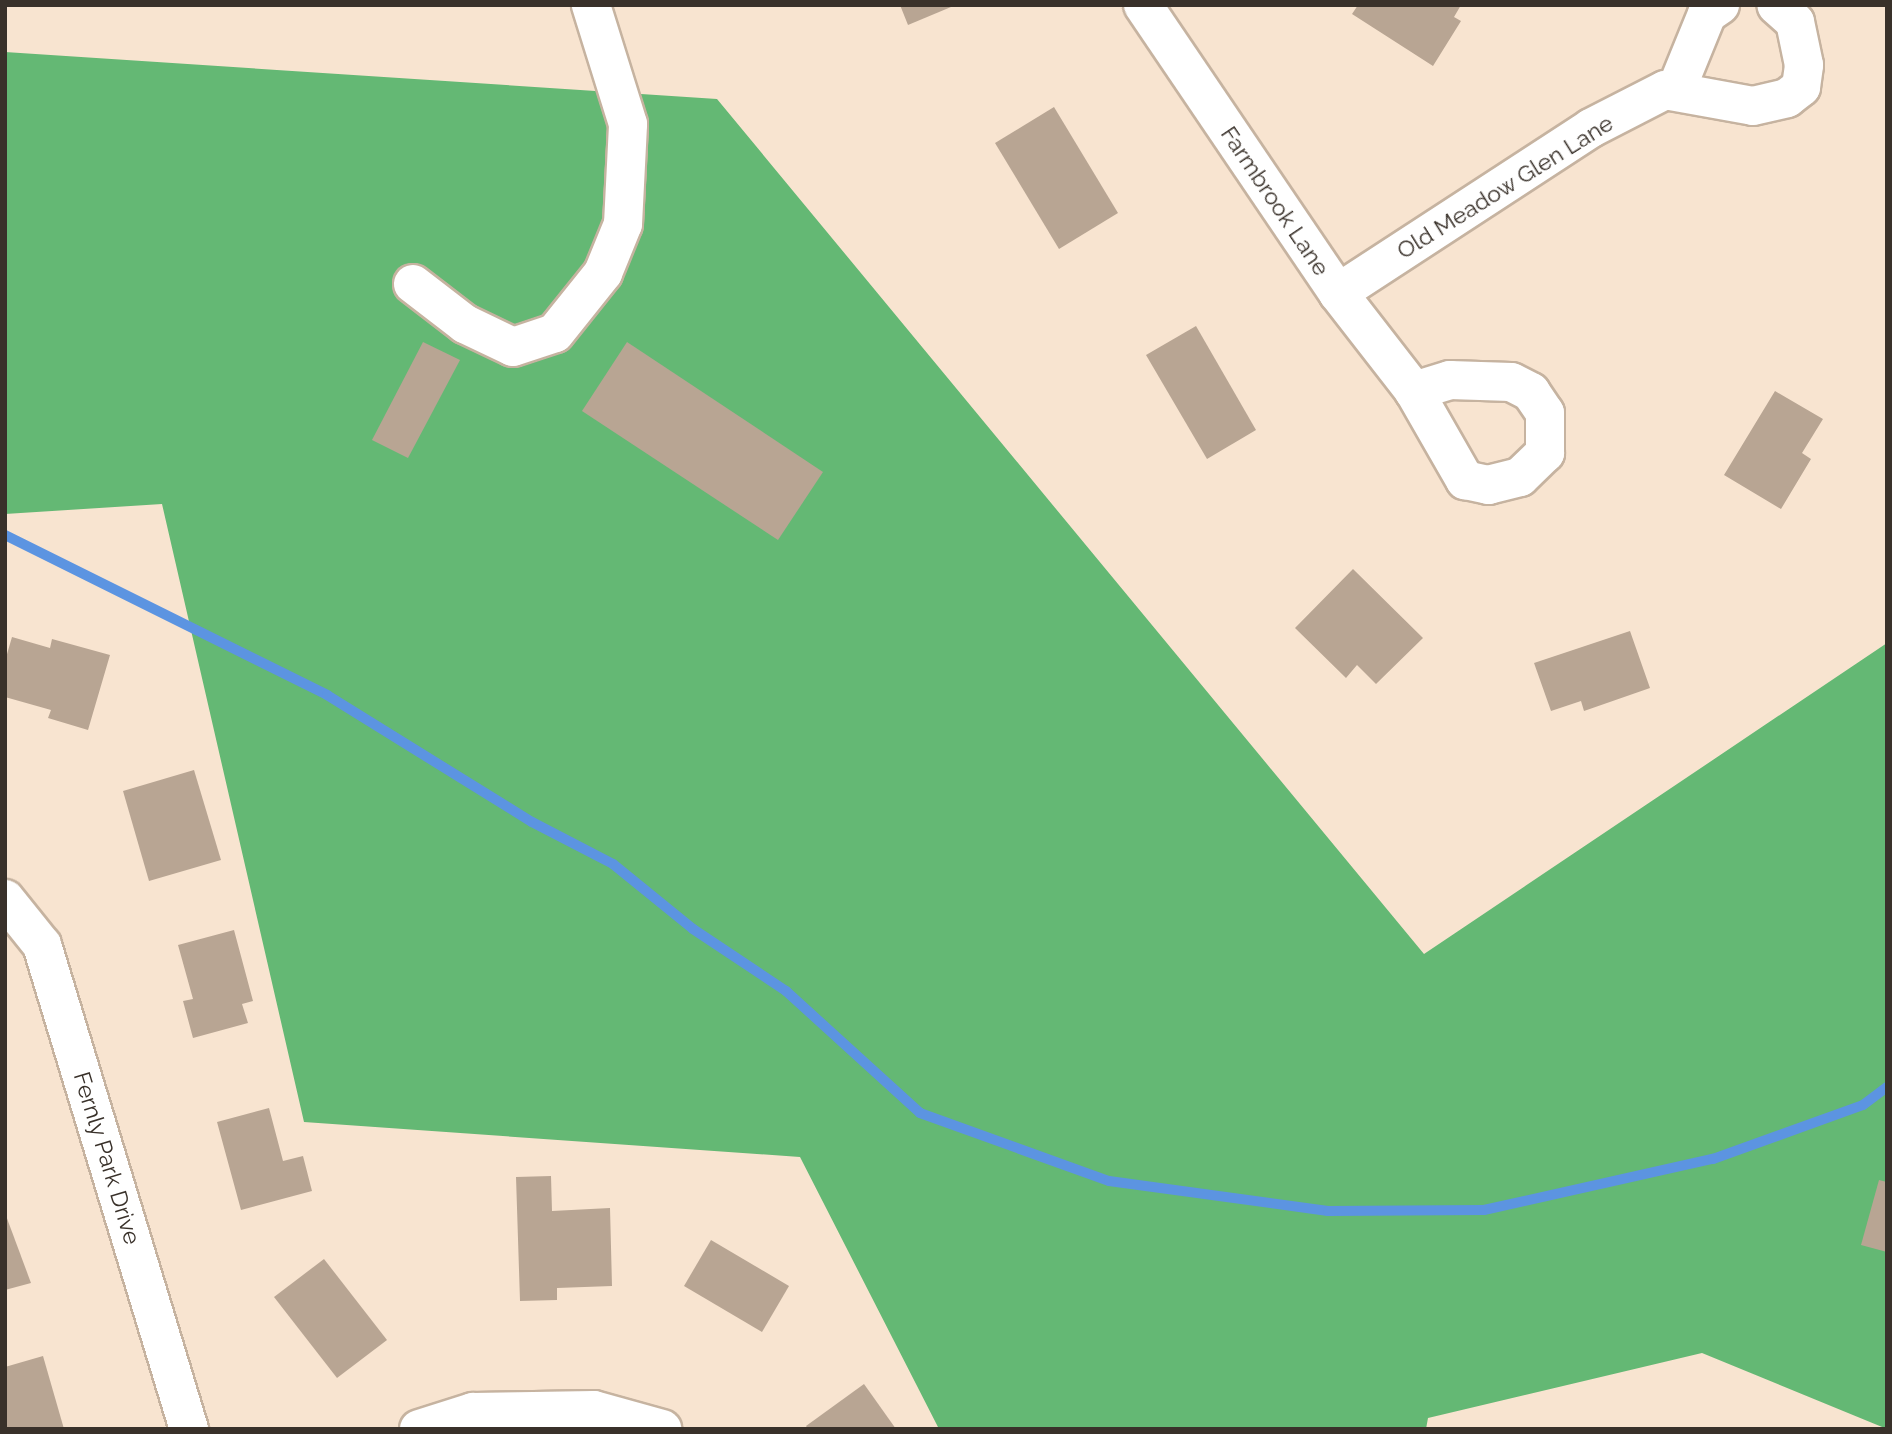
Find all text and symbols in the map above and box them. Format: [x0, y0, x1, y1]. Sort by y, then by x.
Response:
street label: Old Meadow Glen Lane [1392, 109, 1618, 265]
street label: Farmbrook Lane [1215, 121, 1335, 281]
street label: Fernly Park Drive [68, 1068, 146, 1248]

